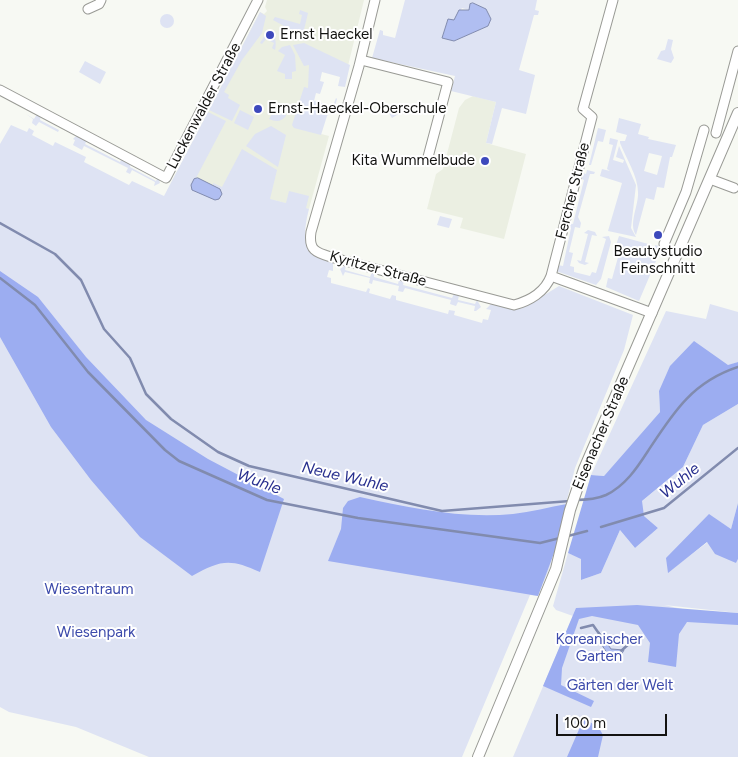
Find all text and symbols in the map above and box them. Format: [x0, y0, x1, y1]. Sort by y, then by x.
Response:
place label: Ernst Haeckel [280, 26, 373, 44]
marker: Ernst Haeckel [264, 29, 276, 41]
street label: Luckenwalder Straße [163, 40, 245, 172]
place label: Ernst-Haeckel-Oberschule [268, 100, 446, 118]
marker: Ernst-Haeckel-Oberschule [252, 103, 264, 115]
street label: Fercher Straße [552, 141, 594, 241]
place label: Kita Wummelbude [352, 152, 475, 170]
marker: Kita Wummelbude [479, 155, 491, 167]
marker: Beautystudio Feinschnitt [652, 229, 664, 241]
place label: Beautystudio Feinschnitt [614, 243, 702, 278]
street label: Kyritzer Straße [328, 247, 428, 291]
street label: Eisenacher Straße [569, 374, 633, 492]
water label: Neue Wuhle [300, 458, 390, 496]
water label: Wuhle [656, 459, 704, 503]
water label: Wuhle [234, 465, 284, 499]
park label: Wiesentraum [44, 581, 134, 599]
park label: Wiesenpark [57, 624, 135, 642]
park label: Koreanischer Garten [555, 631, 643, 666]
park label: Gärten der Welt [567, 677, 673, 695]
scale bar [558, 704, 669, 736]
text: 100 m [564, 714, 606, 732]

